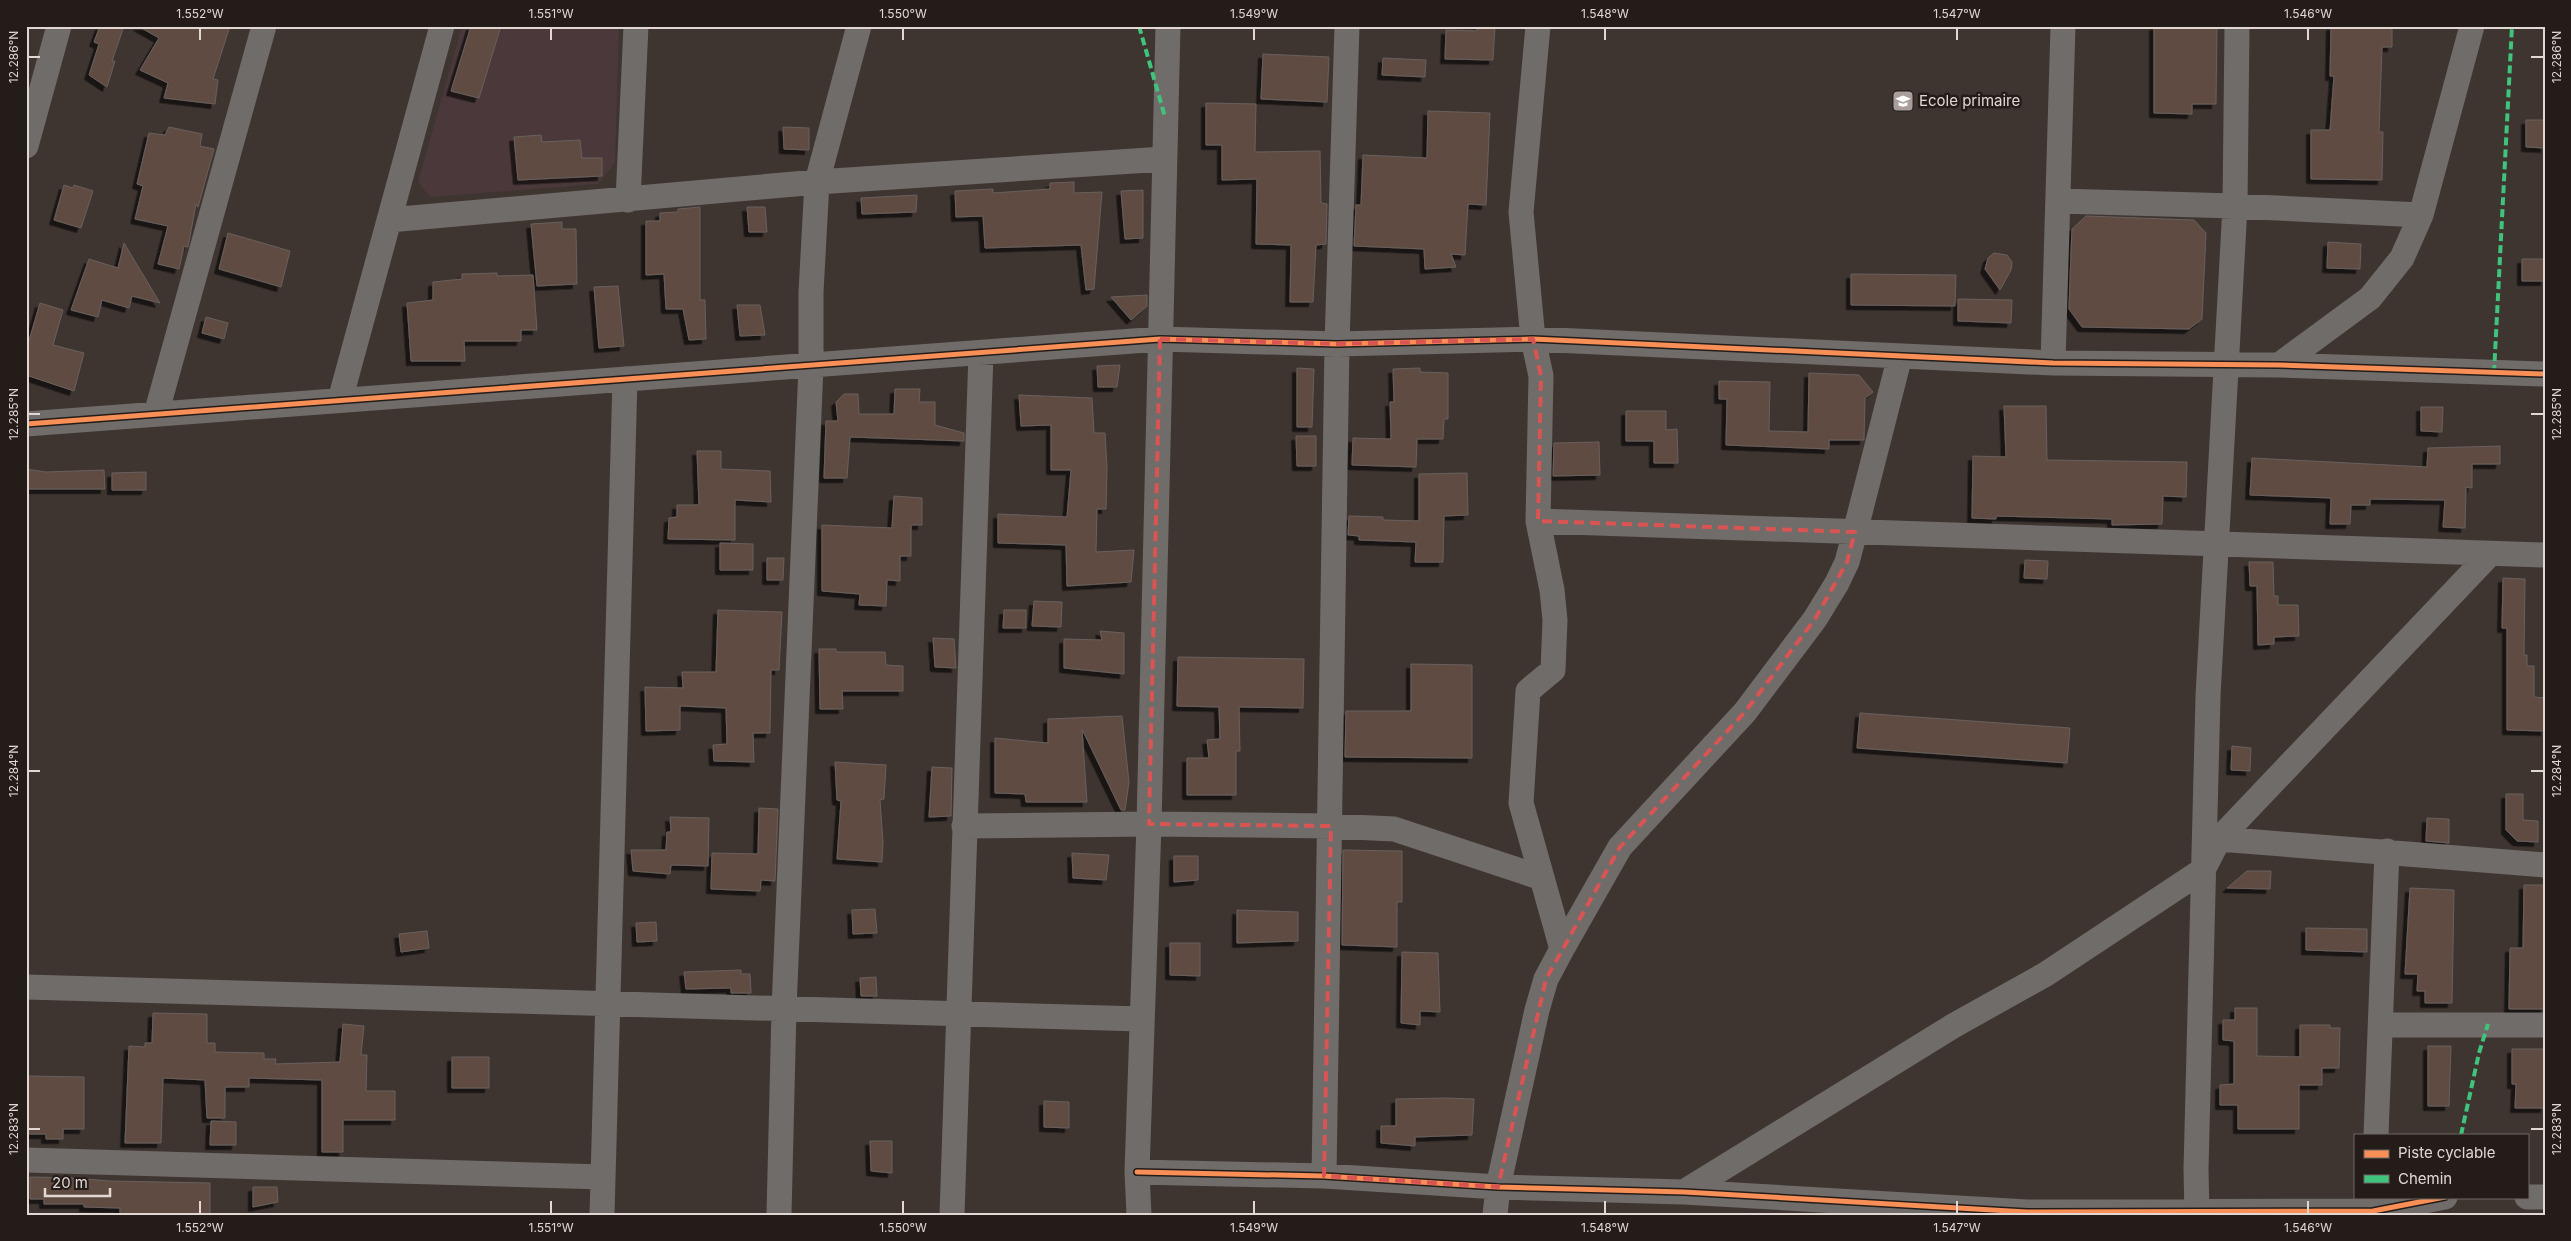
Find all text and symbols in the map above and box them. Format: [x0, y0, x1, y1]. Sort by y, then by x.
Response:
text: 1.552°W [176, 6, 224, 21]
text: 1.551°W [529, 6, 574, 21]
text: 1.550°W [879, 6, 927, 21]
text: 1.549°W [1230, 6, 1278, 21]
text: 1.548°W [1581, 6, 1629, 21]
text: 1.547°W [1933, 6, 1981, 21]
text: 1.546°W [2284, 6, 2332, 21]
text: 12.286°N [6, 31, 21, 83]
text: 12.286°N [2549, 31, 2564, 83]
school or university icon: Ecole primaire [1891, 89, 1915, 113]
place label: Ecole primaire [1919, 91, 2020, 110]
text: 12.285°N [6, 388, 21, 440]
text: 12.285°N [2549, 388, 2564, 440]
text: 12.284°N [6, 745, 21, 797]
text: 12.284°N [2549, 745, 2564, 797]
text: 12.283°N [6, 1103, 21, 1155]
text: 12.283°N [2549, 1103, 2564, 1155]
legend [2354, 1134, 2528, 1198]
text: Piste cyclable [2398, 1143, 2495, 1162]
scale bar [45, 1166, 110, 1198]
text: Chemin [2398, 1169, 2452, 1188]
text: 20 m [52, 1173, 88, 1192]
text: 1.552°W [176, 1220, 224, 1235]
text: 1.551°W [529, 1220, 574, 1235]
text: 1.550°W [879, 1220, 927, 1235]
text: 1.549°W [1230, 1220, 1278, 1235]
text: 1.548°W [1581, 1220, 1629, 1235]
text: 1.547°W [1933, 1220, 1981, 1235]
text: 1.546°W [2284, 1220, 2332, 1235]

